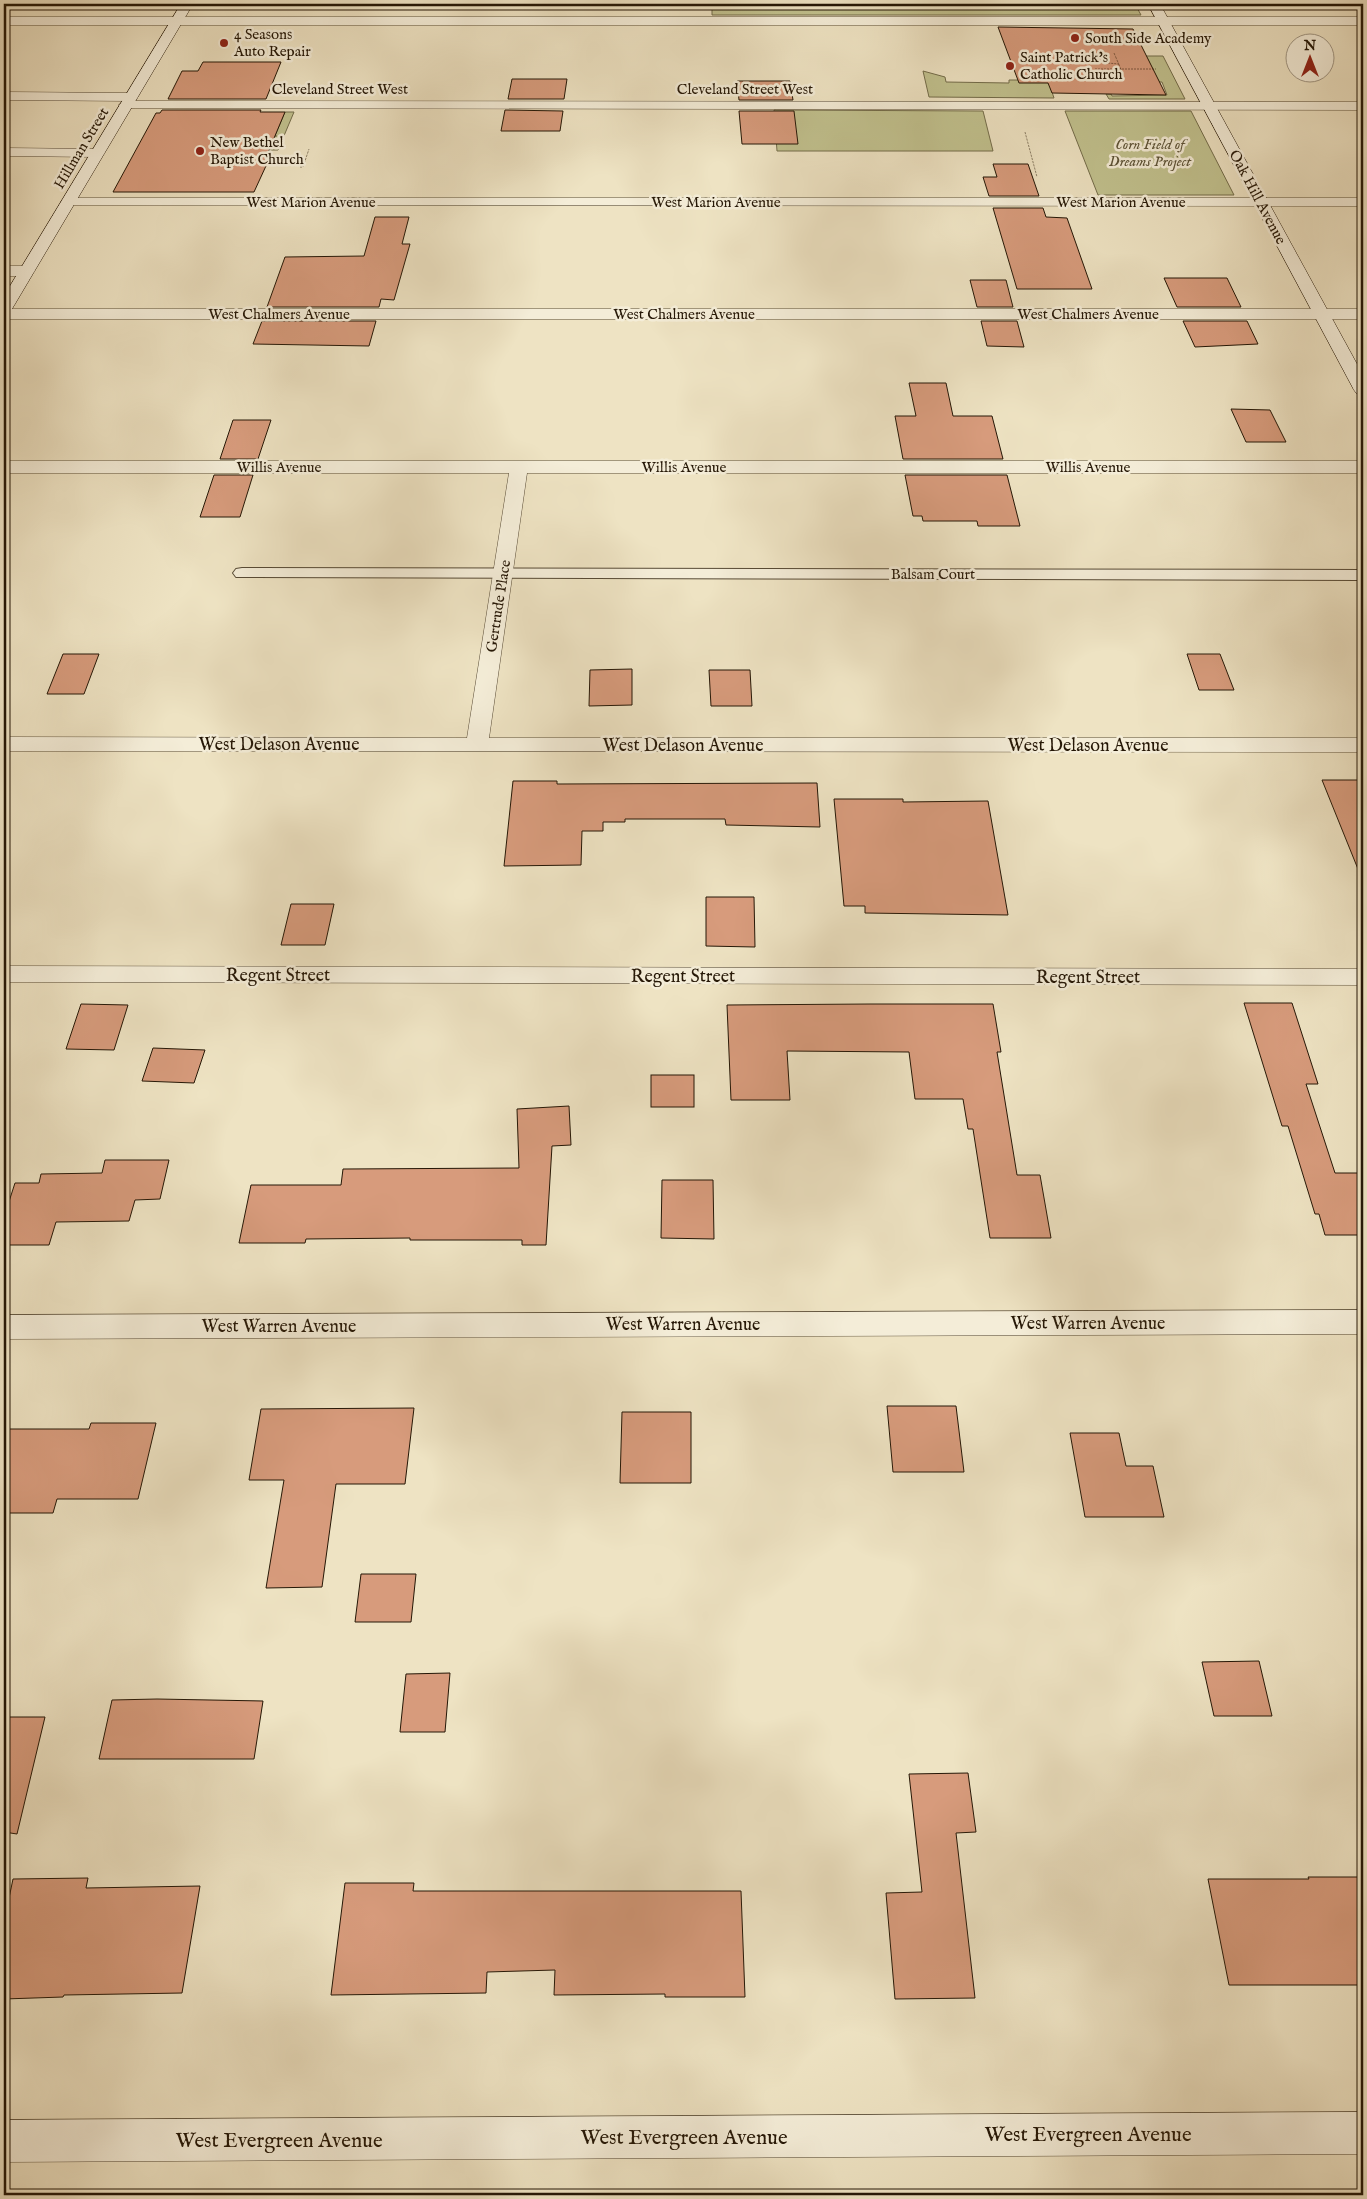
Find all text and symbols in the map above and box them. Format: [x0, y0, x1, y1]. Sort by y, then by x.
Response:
place label: 4 Seasons Auto Repair [233, 25, 311, 61]
place label: South Side Academy [1085, 29, 1212, 48]
marker: South Side Academy [1069, 32, 1081, 44]
north arrow [1284, 32, 1334, 82]
marker: 4 Seasons Auto Repair [218, 37, 230, 49]
text: N [1303, 37, 1316, 55]
place label: Saint Patrick's Catholic Church [1020, 48, 1122, 84]
marker: Saint Patrick's Catholic Church [1004, 60, 1016, 72]
street label: Cleveland Street West [272, 80, 408, 99]
street label: Cleveland Street West [677, 80, 813, 99]
street label: Hillman Street [50, 104, 113, 192]
place label: New Bethel Baptist Church [210, 133, 304, 169]
park label: Corn Field of Dreams Project [1109, 135, 1192, 171]
marker: New Bethel Baptist Church [194, 145, 206, 157]
street label: Oak Hill Avenue [1225, 147, 1291, 248]
street label: West Marion Avenue [246, 193, 376, 212]
street label: West Marion Avenue [651, 193, 781, 212]
street label: West Marion Avenue [1056, 193, 1186, 212]
street label: West Chalmers Avenue [208, 305, 350, 324]
street label: West Chalmers Avenue [613, 305, 755, 324]
street label: West Chalmers Avenue [1017, 305, 1159, 324]
street label: Willis Avenue [237, 458, 322, 477]
street label: Willis Avenue [642, 458, 727, 477]
street label: Willis Avenue [1046, 458, 1131, 477]
street label: Gertrude Place [482, 558, 515, 654]
street label: Balsam Court [891, 565, 975, 584]
street label: West Delason Avenue [199, 734, 359, 757]
street label: West Delason Avenue [603, 735, 763, 758]
street label: West Delason Avenue [1008, 735, 1168, 758]
street label: Regent Street [226, 965, 330, 988]
street label: Regent Street [631, 966, 735, 989]
street label: Regent Street [1036, 967, 1140, 990]
street label: West Warren Avenue [1011, 1313, 1165, 1336]
street label: West Warren Avenue [606, 1314, 760, 1337]
street label: West Warren Avenue [202, 1316, 356, 1339]
street label: West Evergreen Avenue [984, 2122, 1192, 2149]
street label: West Evergreen Avenue [580, 2125, 788, 2152]
street label: West Evergreen Avenue [175, 2128, 383, 2155]

